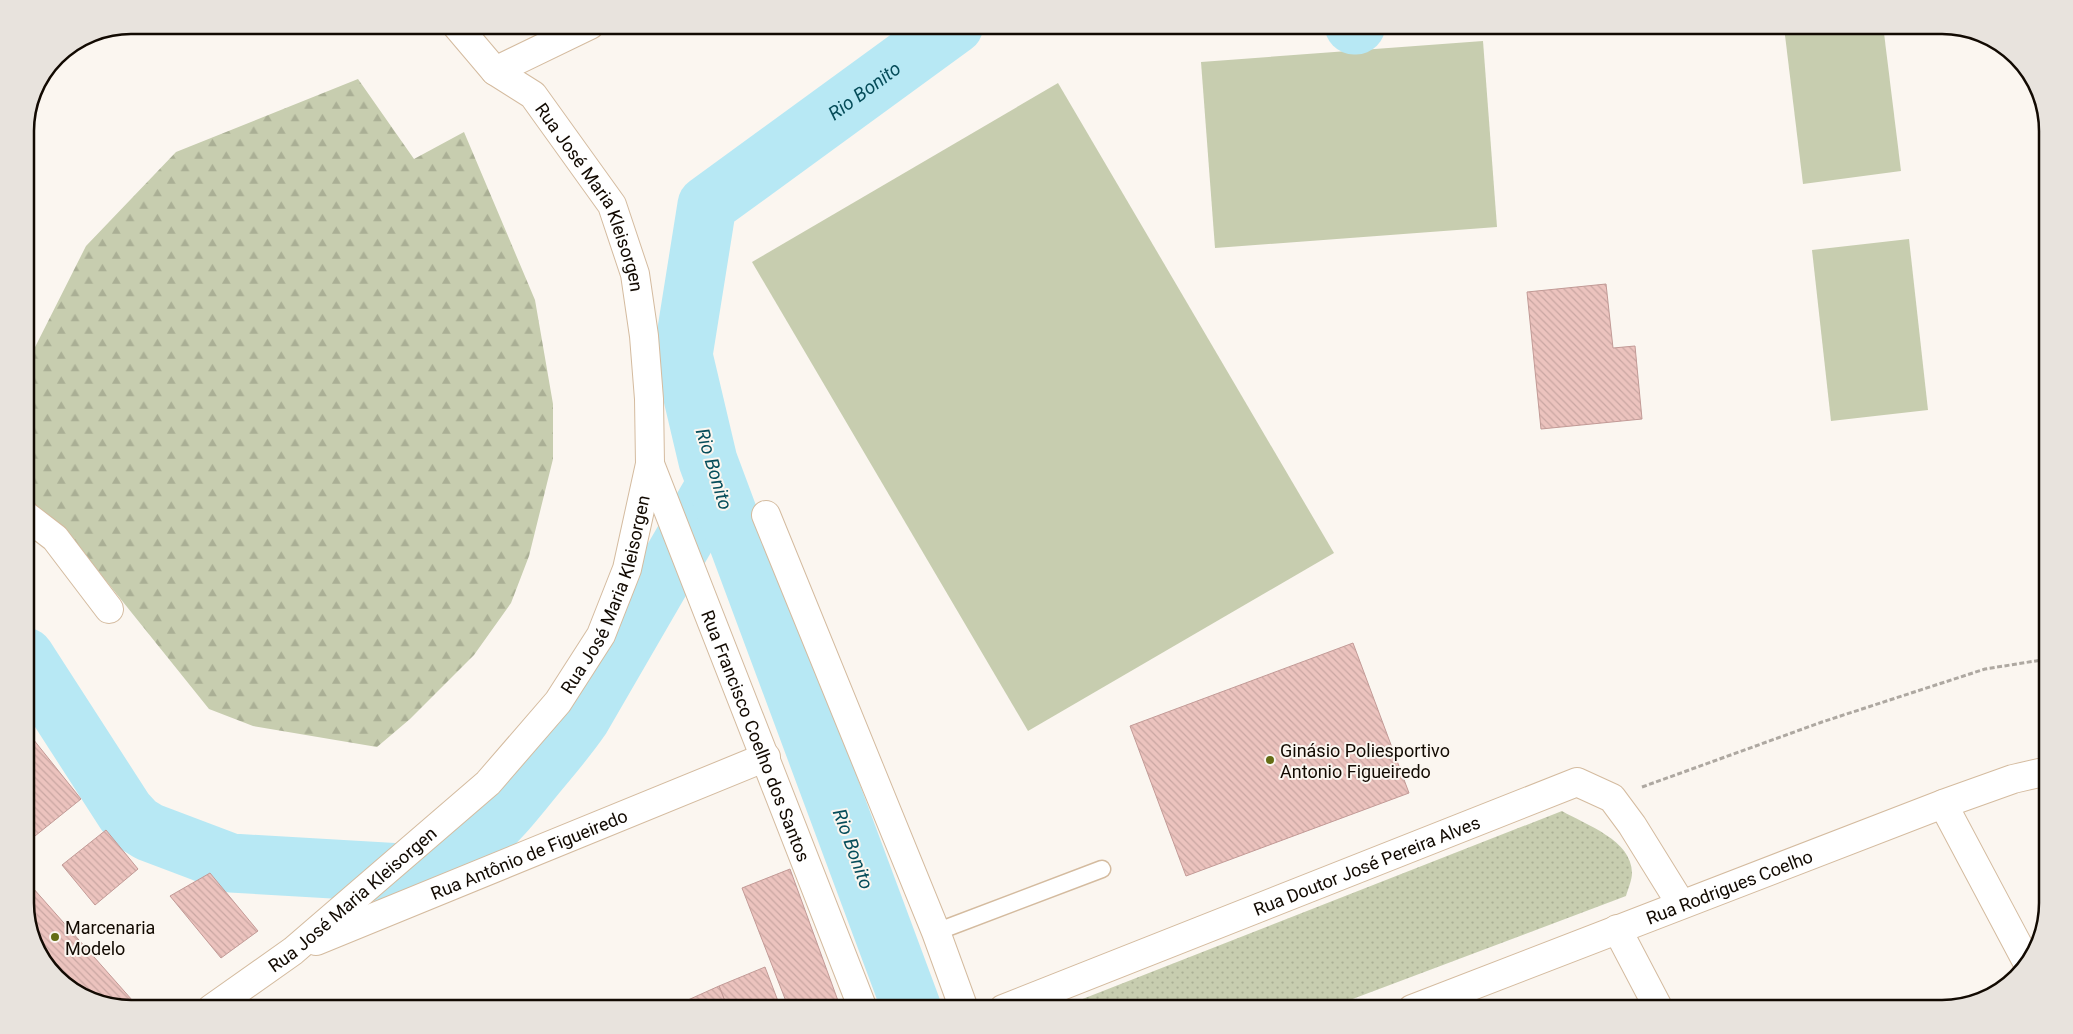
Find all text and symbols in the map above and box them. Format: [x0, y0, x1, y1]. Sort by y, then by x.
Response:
water label: Rio Bonito [823, 56, 905, 125]
street label: Rua José Maria Kleisorgen [531, 98, 648, 293]
water label: Rio Bonito [691, 425, 737, 513]
street label: Rua José Maria Kleisorgen [556, 493, 653, 697]
street label: Rua Francisco Coelho dos Santos [698, 607, 815, 864]
place label: Ginásio Poliesportivo Antonio Figueiredo [1280, 740, 1450, 782]
marker: Ginásio Poliesportivo Antonio Figueiredo [1264, 754, 1276, 766]
street label: Rua Antônio de Figueiredo [428, 804, 630, 903]
water label: Rio Bonito [828, 806, 878, 892]
street label: Rua Doutor José Pereira Alves [1250, 811, 1483, 919]
street label: Rua José Maria Kleisorgen [264, 822, 440, 976]
street label: Rua Rodrigues Coelho [1643, 845, 1815, 928]
place label: Marcenaria Modelo [65, 917, 155, 959]
marker: Marcenaria Modelo [49, 931, 61, 943]

